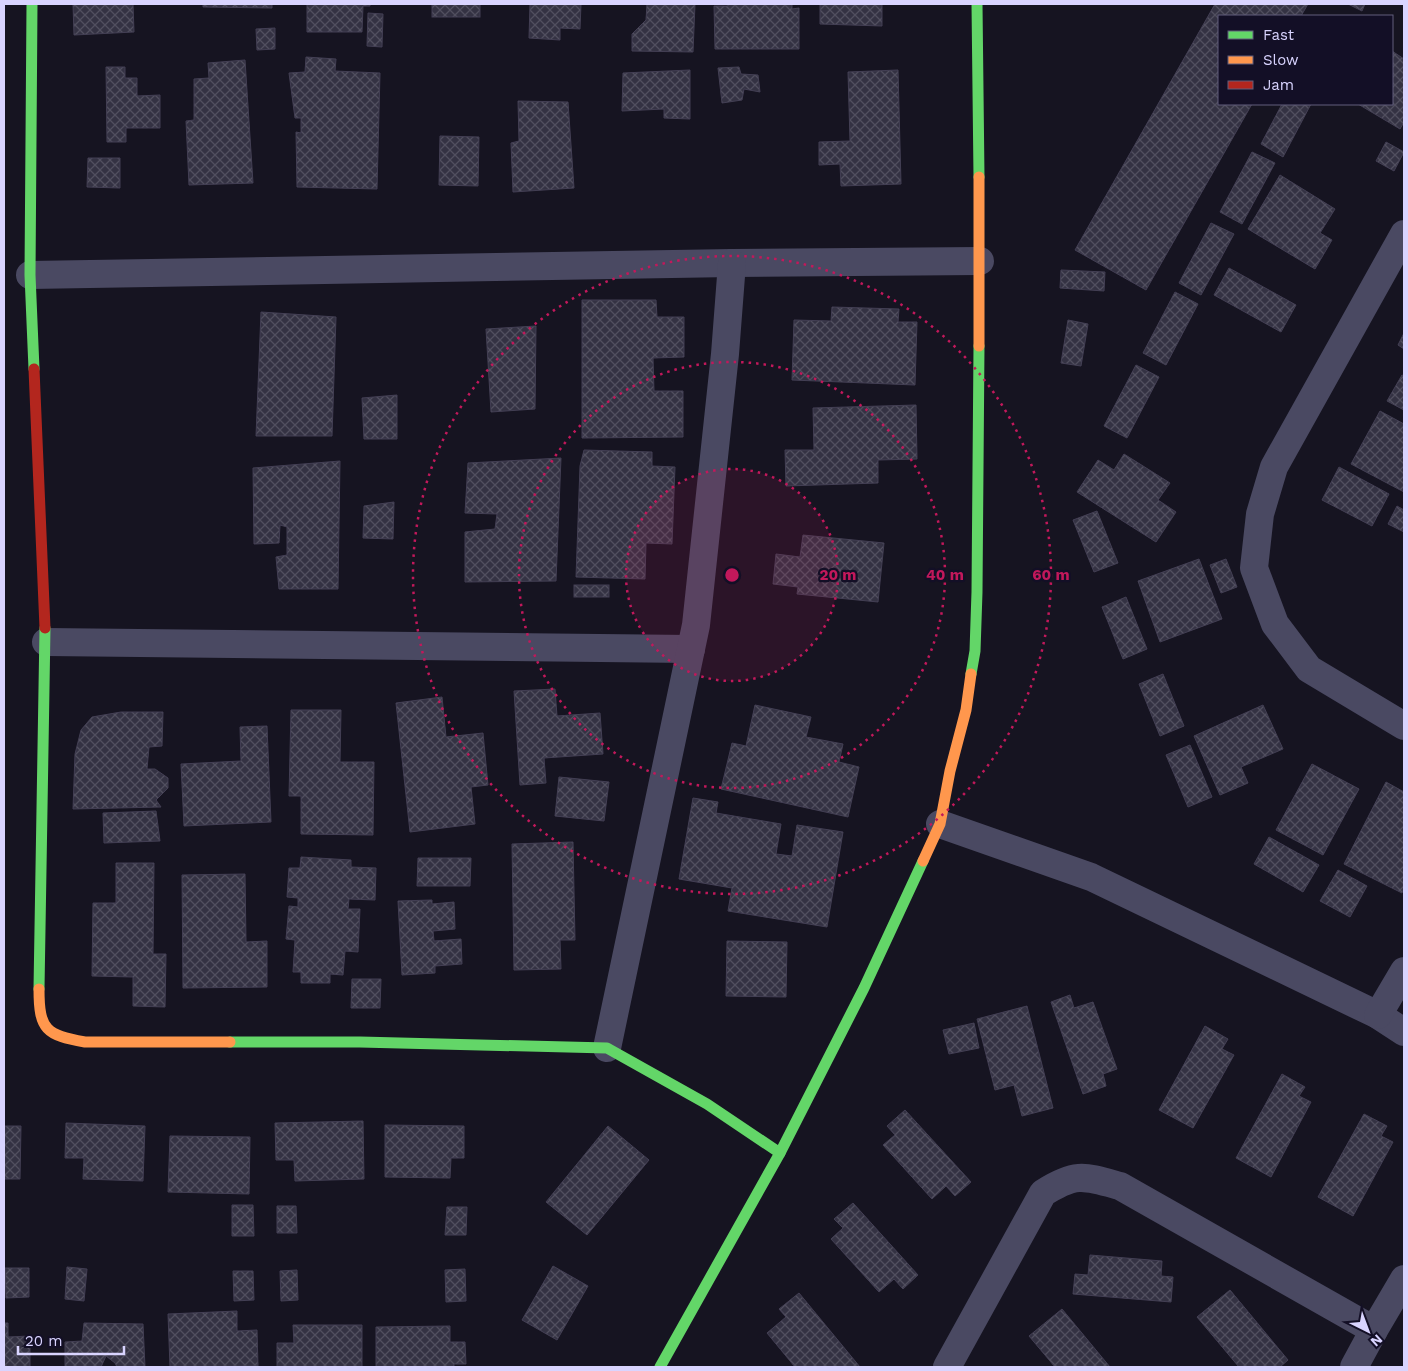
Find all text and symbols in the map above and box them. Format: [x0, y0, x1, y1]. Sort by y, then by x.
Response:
legend [1218, 15, 1393, 105]
text: Fast [1263, 26, 1295, 44]
text: Slow [1263, 51, 1299, 69]
text: Jam [1263, 76, 1294, 94]
centre of rings [723, 566, 741, 584]
text: 20 m [819, 566, 857, 584]
text: 40 m [926, 566, 964, 584]
text: 60 m [1032, 566, 1070, 584]
north arrow [1343, 1306, 1393, 1356]
scale bar [18, 1324, 124, 1356]
text: N [1367, 1331, 1386, 1350]
text: 20 m [25, 1332, 63, 1350]

